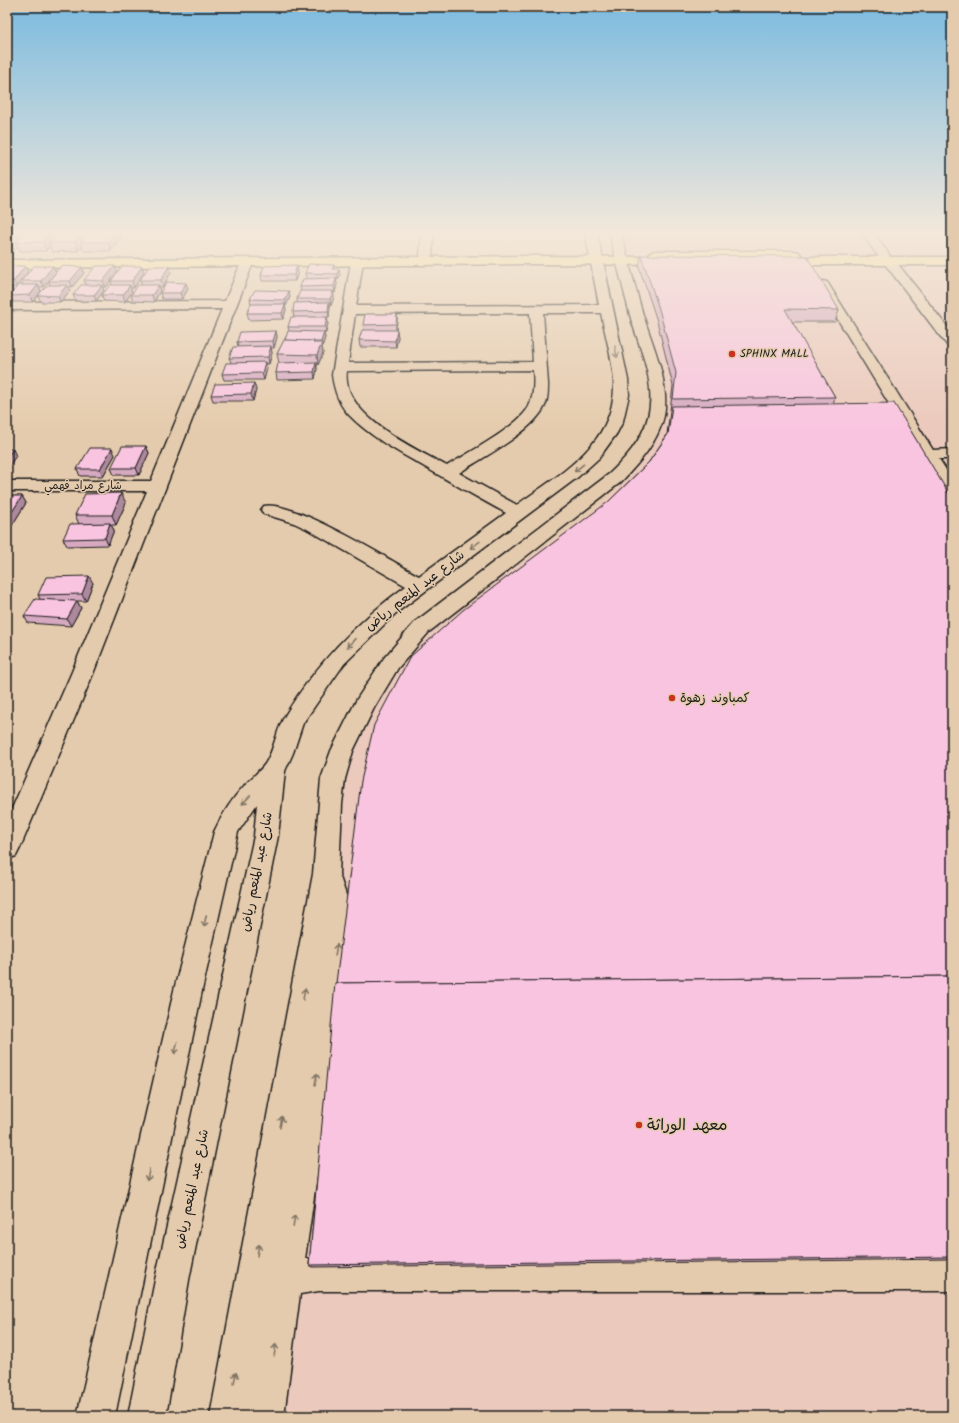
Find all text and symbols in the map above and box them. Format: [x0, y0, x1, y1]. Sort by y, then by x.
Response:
one-way arrow [612, 345, 620, 358]
place label: SPHINX MALL [740, 345, 809, 363]
marker: SPHINX MALL [727, 349, 737, 359]
one-way arrow [574, 463, 585, 472]
street label: شارع مراد فهمي [44, 477, 122, 496]
one-way arrow [469, 540, 480, 549]
street label: شارع عبد المنعم رياض [361, 545, 469, 637]
one-way arrow [347, 638, 356, 648]
place label: كمباوند زهوة [680, 688, 750, 709]
marker: كمباوند زهوة [667, 693, 677, 703]
one-way arrow [242, 795, 251, 805]
street label: شارع عبد المنعم رياض [235, 810, 279, 934]
one-way arrow [200, 914, 208, 927]
one-way arrow [332, 944, 340, 957]
one-way arrow [300, 988, 308, 1001]
one-way arrow [171, 1041, 179, 1054]
one-way arrow [312, 1073, 320, 1086]
place label: معهد الوراثة [647, 1113, 727, 1138]
one-way arrow [277, 1116, 285, 1129]
marker: معهد الوراثة [634, 1120, 644, 1130]
street label: شارع عبد المنعم رياض [169, 1127, 215, 1251]
one-way arrow [144, 1168, 152, 1181]
one-way arrow [290, 1215, 298, 1228]
one-way arrow [255, 1244, 263, 1257]
one-way arrow [271, 1344, 279, 1357]
one-way arrow [232, 1372, 240, 1385]

